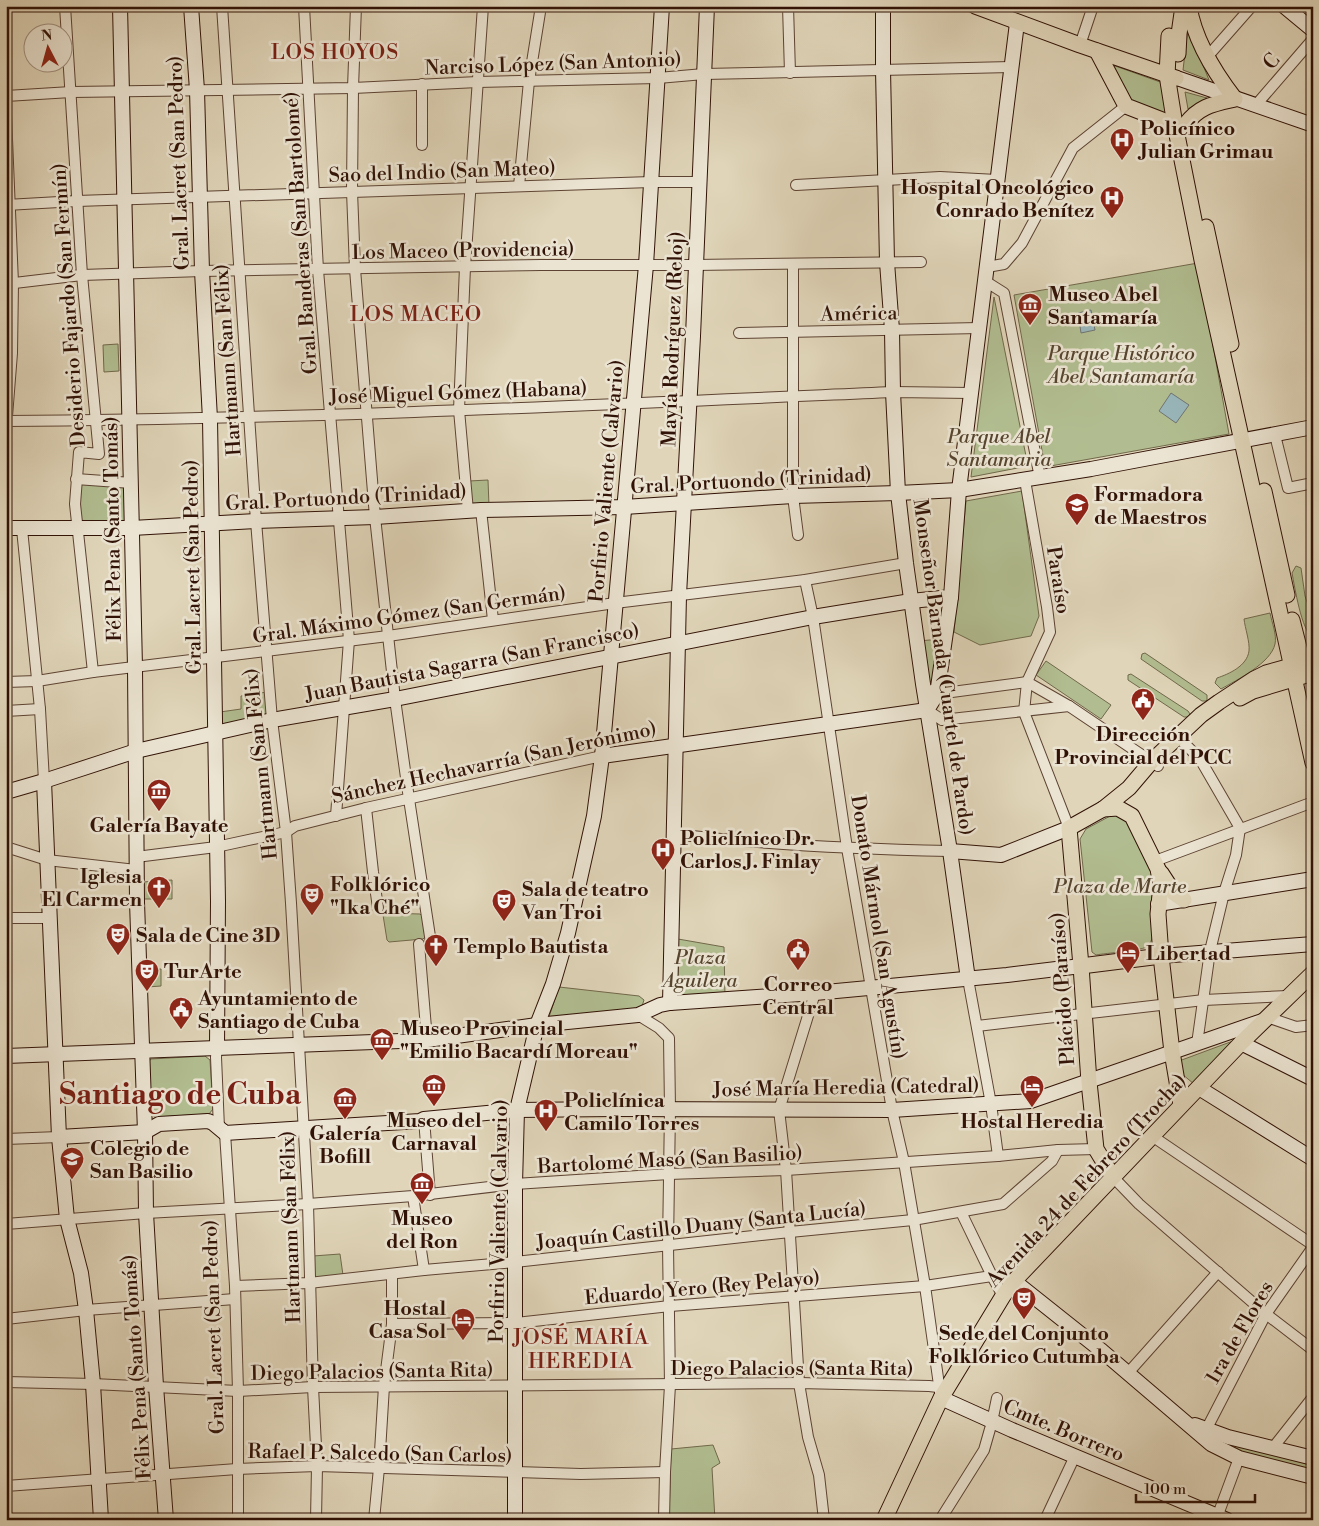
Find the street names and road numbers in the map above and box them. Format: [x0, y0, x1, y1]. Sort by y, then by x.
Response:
street label: Narciso López (San Antonio) [424, 48, 682, 81]
street label: C [1258, 49, 1286, 75]
street label: Gral. Lacret (San Pedro) [163, 55, 196, 271]
street label: Gral. Banderas (San Bartolomé) [279, 91, 324, 375]
street label: Sao del Indio (San Mateo) [328, 156, 556, 189]
street label: Desiderio Fajardo (San Fermín) [47, 162, 92, 448]
street label: Mayía Rodríguez (Reloj) [657, 231, 690, 447]
street label: Los Maceo (Providencia) [351, 237, 575, 266]
street label: Hartmann (San Félix) [209, 263, 248, 457]
street label: América [819, 301, 899, 328]
street label: Porfirio Valiente (Calvario) [584, 359, 631, 604]
street label: José Miguel Gómez (Habana) [328, 376, 588, 411]
street label: Félix Pena (Santo Tomás) [99, 416, 128, 642]
street label: Gral. Lacret (San Pedro) [179, 459, 208, 675]
street label: Gral. Portuondo (Trinidad) [630, 463, 872, 500]
street label: Gral. Portuondo (Trinidad) [225, 480, 467, 517]
street label: Monseñor Barnada (Cuartel de Pardo) [906, 497, 979, 837]
street label: Paraíso [1040, 545, 1075, 616]
street label: Gral. Máximo Gómez (San Germán) [251, 581, 567, 650]
street label: Juan Bautista Sagarra (San Francisco) [302, 619, 642, 708]
street label: Hartmann (San Félix) [239, 667, 284, 861]
street label: Sánchez Hechavarría (San Jerónimo) [330, 717, 659, 810]
street label: Donato Mármol (San Agustín) [844, 793, 911, 1061]
street label: Plácido (Paraíso) [1046, 911, 1081, 1066]
street label: Avenida 24 de Febrero (Trocha) [981, 1069, 1193, 1294]
street label: José María Heredia (Catedral) [712, 1074, 980, 1103]
street label: Porfirio Valiente (Calvario) [485, 1099, 514, 1343]
street label: Hartmann (San Félix) [276, 1130, 307, 1324]
street label: Bartolomé Masó (San Basilio) [536, 1141, 803, 1180]
street label: Joaquín Castillo Duany (Santa Lucía) [534, 1197, 867, 1256]
street label: Gral. Lacret (San Pedro) [198, 1219, 231, 1435]
street label: Félix Pena (Santo Tomás) [117, 1254, 158, 1480]
street label: Eduardo Yero (Rey Pelayo) [583, 1266, 821, 1311]
street label: 1ra de Flores [1201, 1277, 1280, 1389]
street label: Diego Palacios (Santa Rita) [671, 1357, 913, 1382]
street label: Diego Palacios (Santa Rita) [250, 1358, 494, 1387]
street label: Cmte. Borrero [999, 1395, 1128, 1468]
street label: Rafael P. Salcedo (San Carlos) [247, 1440, 513, 1469]

